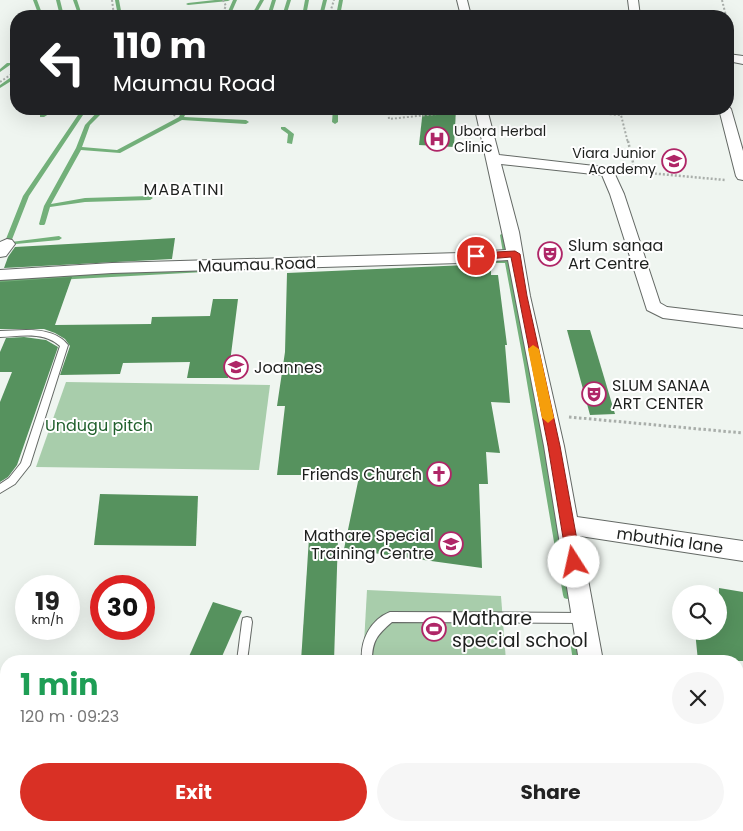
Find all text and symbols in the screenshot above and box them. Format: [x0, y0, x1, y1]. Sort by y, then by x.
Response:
text: 110 m [113, 21, 207, 70]
icon: left [30, 30, 95, 95]
text: Maumau Road [113, 68, 276, 99]
place label: Ubora Herbal Clinic [454, 121, 546, 157]
hospital icon: Ubora Herbal Clinic [424, 126, 450, 152]
place label: Viara Junior Academy [572, 143, 656, 179]
school or university icon: Viara Junior Academy [661, 148, 687, 174]
district label: MABATINI [144, 178, 224, 201]
place label: Slum sanaa Art Centre [568, 234, 663, 275]
pin [455, 235, 497, 277]
theatre icon: Slum sanaa Art Centre [537, 241, 563, 267]
icon: arrive [462, 242, 490, 270]
street label: Maumau Road [198, 251, 317, 278]
school or university icon: Joannes [223, 354, 249, 380]
place label: Joannes [254, 356, 322, 379]
place label: SLUM SANAA ART CENTER [612, 374, 710, 415]
theatre icon: SLUM SANAA ART CENTER [581, 381, 607, 407]
park label: Undugu pitch [45, 414, 153, 437]
church icon: Friends Church [426, 461, 452, 487]
place label: Friends Church [302, 463, 422, 486]
street label: mbuthia lane [615, 522, 725, 559]
place label: Mathare Special Training Centre [304, 524, 434, 565]
school or university icon: Mathare Special Training Centre [438, 531, 464, 557]
position arrow [547, 535, 599, 587]
speed limit sign: 30 [90, 575, 155, 640]
text: 19 [35, 584, 60, 619]
map controls [672, 585, 727, 640]
button: search [672, 585, 727, 640]
place label: Mathare special school [452, 605, 588, 654]
text: km/h [32, 611, 63, 628]
sports icon: Mathare special school [421, 616, 447, 642]
text: 1 min [20, 663, 98, 706]
button: close [672, 672, 724, 724]
text: 120 m · 09:23 [20, 705, 119, 728]
button: Exit [20, 763, 367, 821]
button: Share [377, 763, 724, 821]

